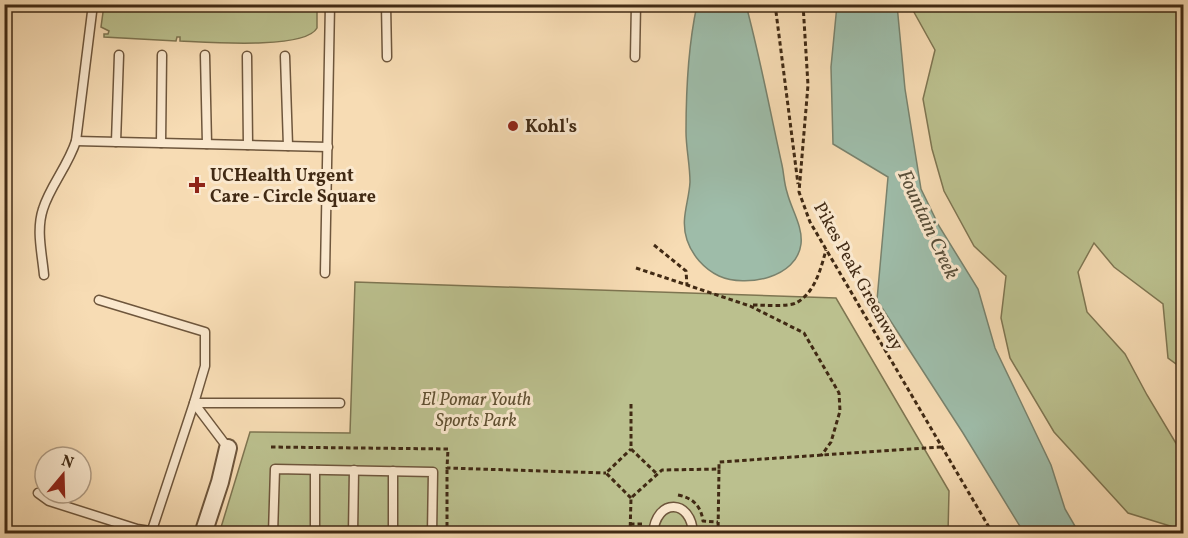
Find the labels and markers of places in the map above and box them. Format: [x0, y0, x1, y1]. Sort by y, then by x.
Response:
place label: Kohl's [525, 115, 577, 140]
marker: Kohl's [506, 119, 520, 133]
place label: UCHealth Urgent Care - Circle Square [210, 164, 376, 210]
marker: UCHealth Urgent Care - Circle Square [188, 176, 206, 194]

